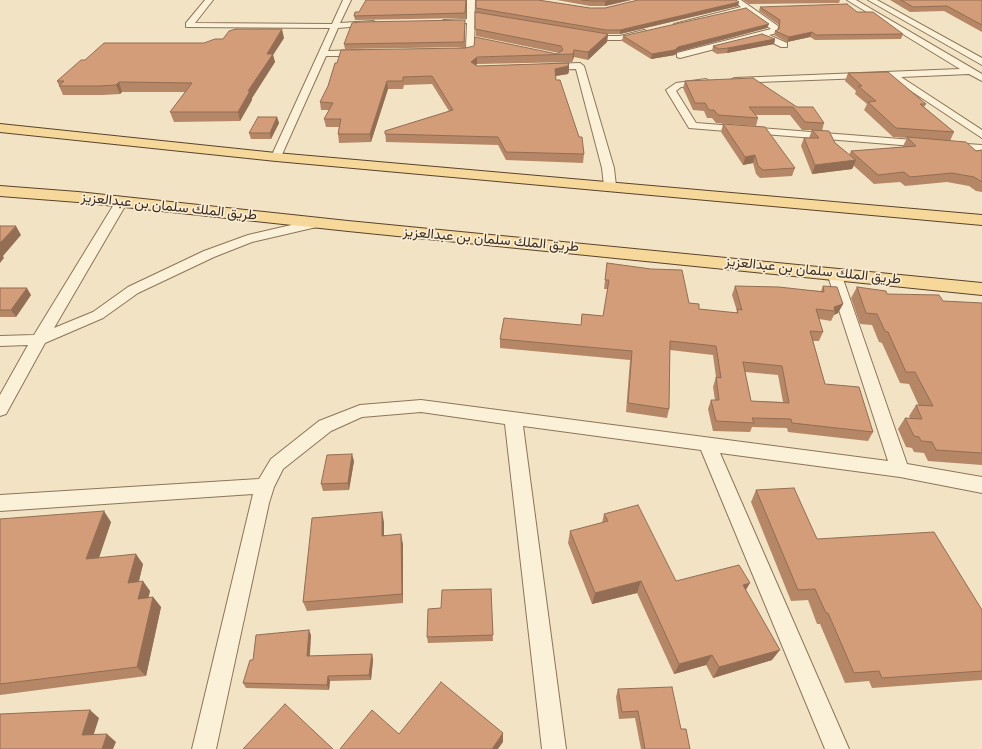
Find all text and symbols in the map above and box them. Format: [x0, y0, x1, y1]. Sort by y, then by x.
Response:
street label: طريق الملك سلمان بن عبدالعزيز [80, 189, 258, 225]
street label: طريق الملك سلمان بن عبدالعزيز [402, 224, 580, 256]
street label: طريق الملك سلمان بن عبدالعزيز [724, 253, 902, 289]

